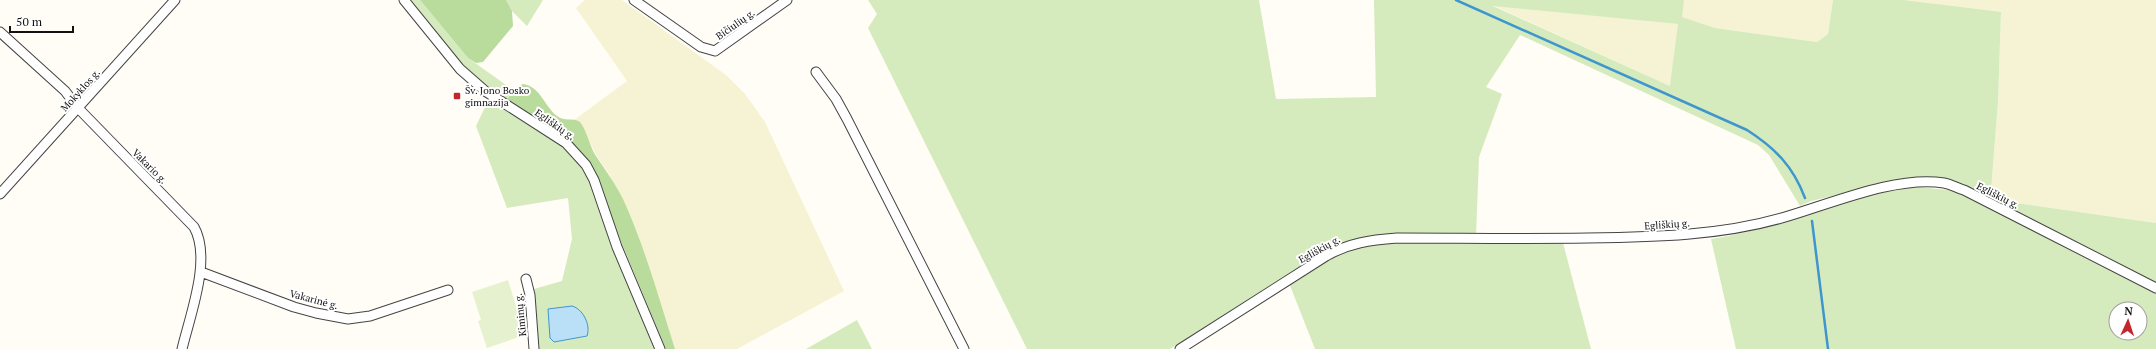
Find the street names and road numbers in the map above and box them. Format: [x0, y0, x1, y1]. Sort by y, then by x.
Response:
street label: Bičiulių g. [713, 6, 758, 43]
street label: Mokyklos g. [58, 66, 103, 114]
street label: Egliškių g. [532, 106, 577, 143]
street label: Vakario g. [129, 146, 170, 187]
street label: Egliškių g. [1974, 179, 2021, 212]
street label: Egliškių g. [1644, 216, 1691, 233]
street label: Egliškių g. [1296, 233, 1343, 266]
street label: Vakarinė g. [288, 287, 340, 312]
street label: Kiminų g. [512, 293, 529, 337]

